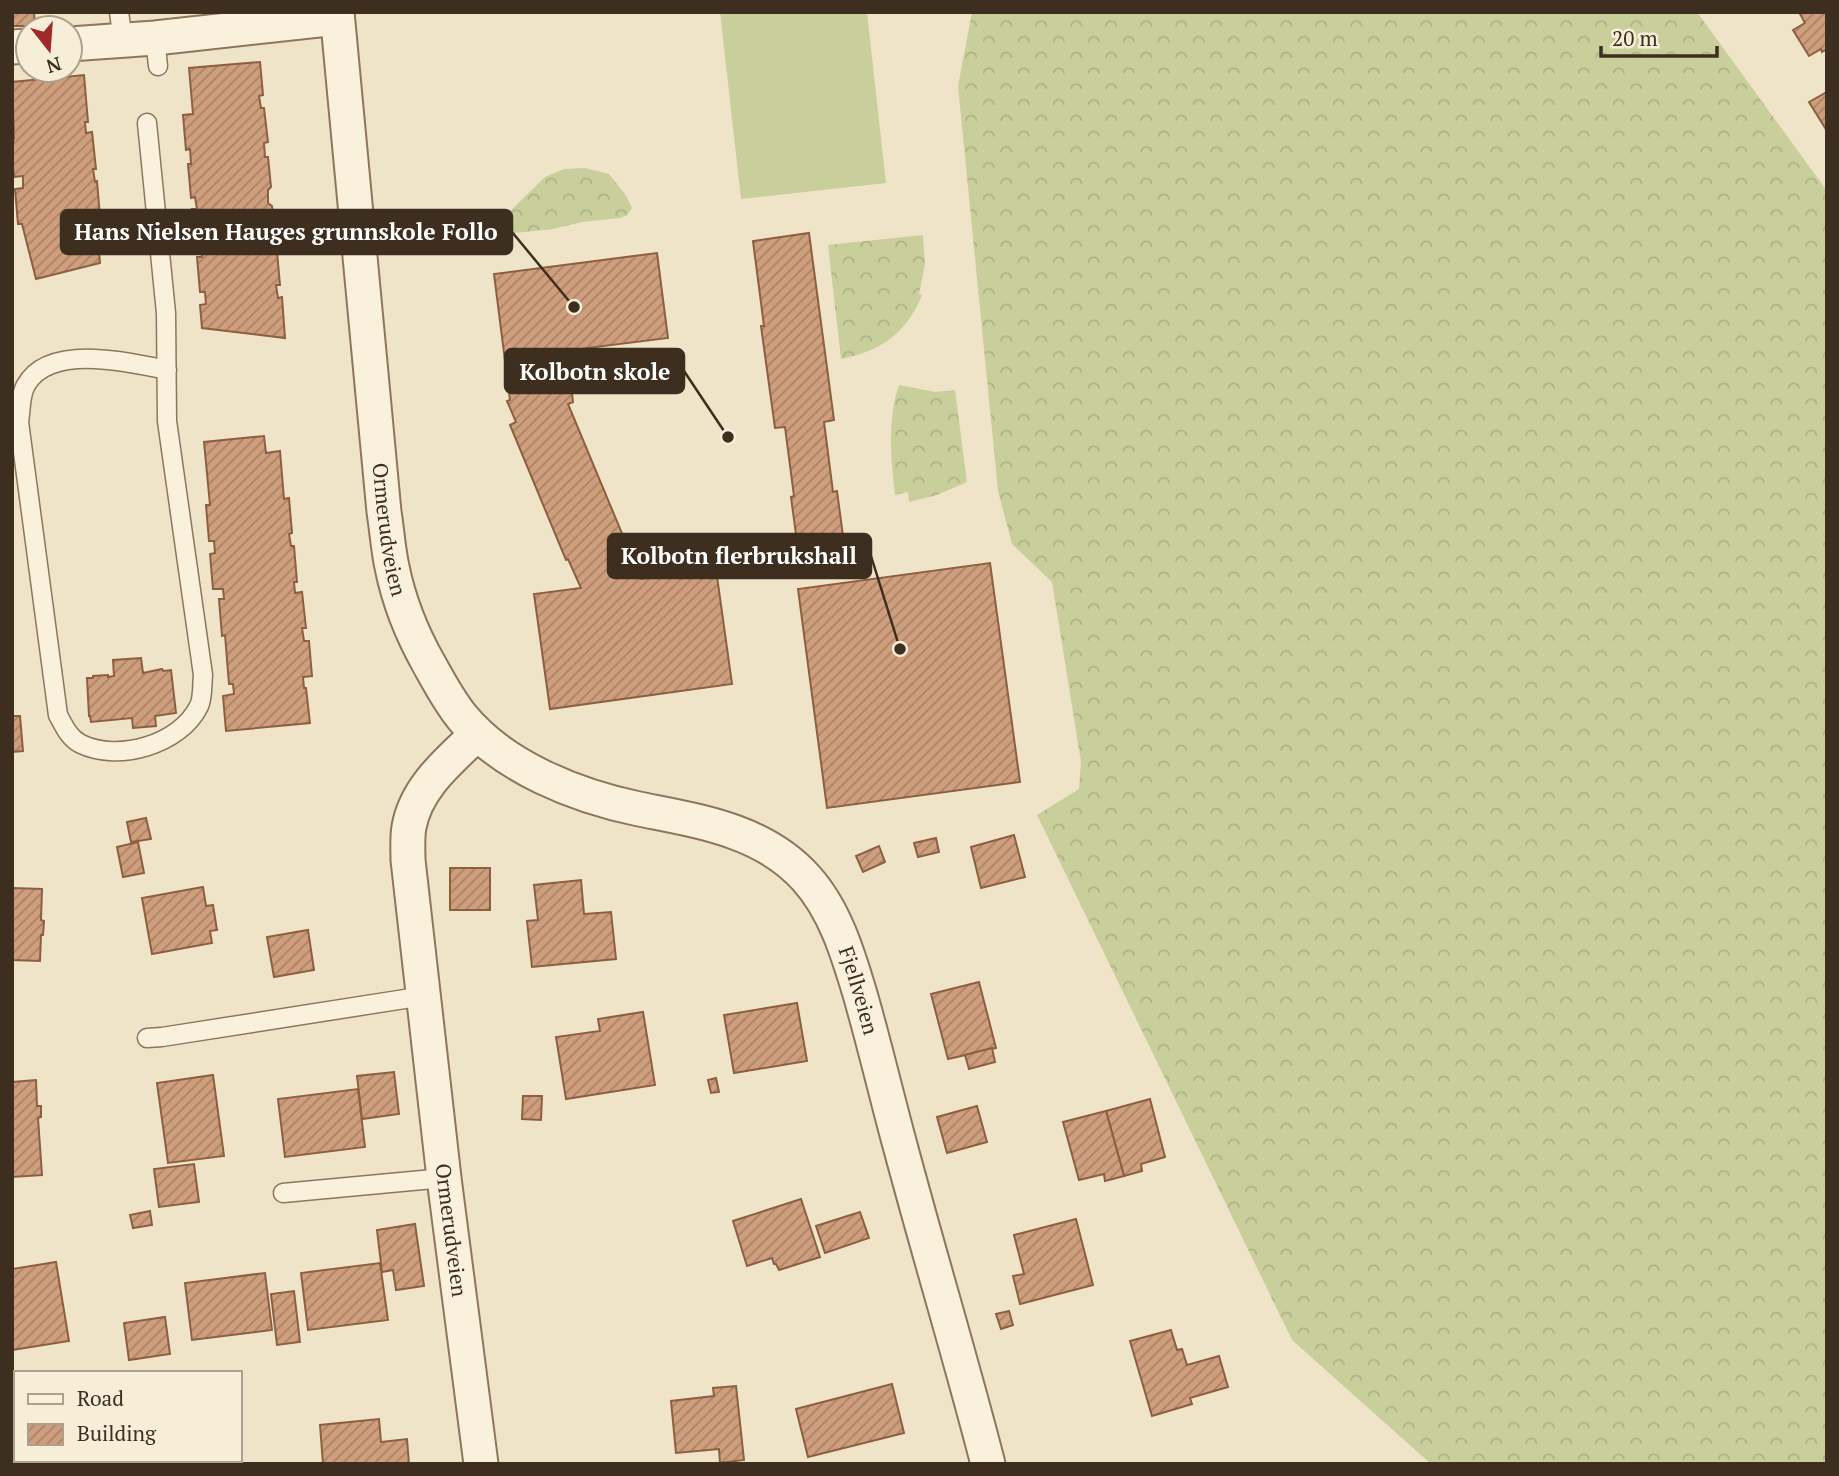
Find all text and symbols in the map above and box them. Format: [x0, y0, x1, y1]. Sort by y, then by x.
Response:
north arrow [14, 14, 84, 84]
scale bar [1601, 14, 1716, 58]
text: 20 m [1612, 24, 1658, 52]
text: N [43, 52, 65, 80]
callout: Hans Nielsen Hauges grunnskole Follo [61, 210, 512, 254]
text: Hans Nielsen Hauges grunnskole Follo [74, 216, 498, 247]
callout: Kolbotn skole [505, 349, 684, 393]
text: Kolbotn skole [520, 356, 670, 387]
street label: Ormerudveien [366, 461, 414, 600]
callout: Kolbotn flerbrukshall [608, 534, 871, 578]
text: Kolbotn flerbrukshall [621, 540, 857, 571]
street label: Fjellveien [833, 942, 886, 1038]
street label: Ormerudveien [429, 1162, 474, 1299]
legend [14, 1371, 242, 1462]
text: Road [77, 1384, 124, 1412]
text: Building [77, 1419, 157, 1447]

